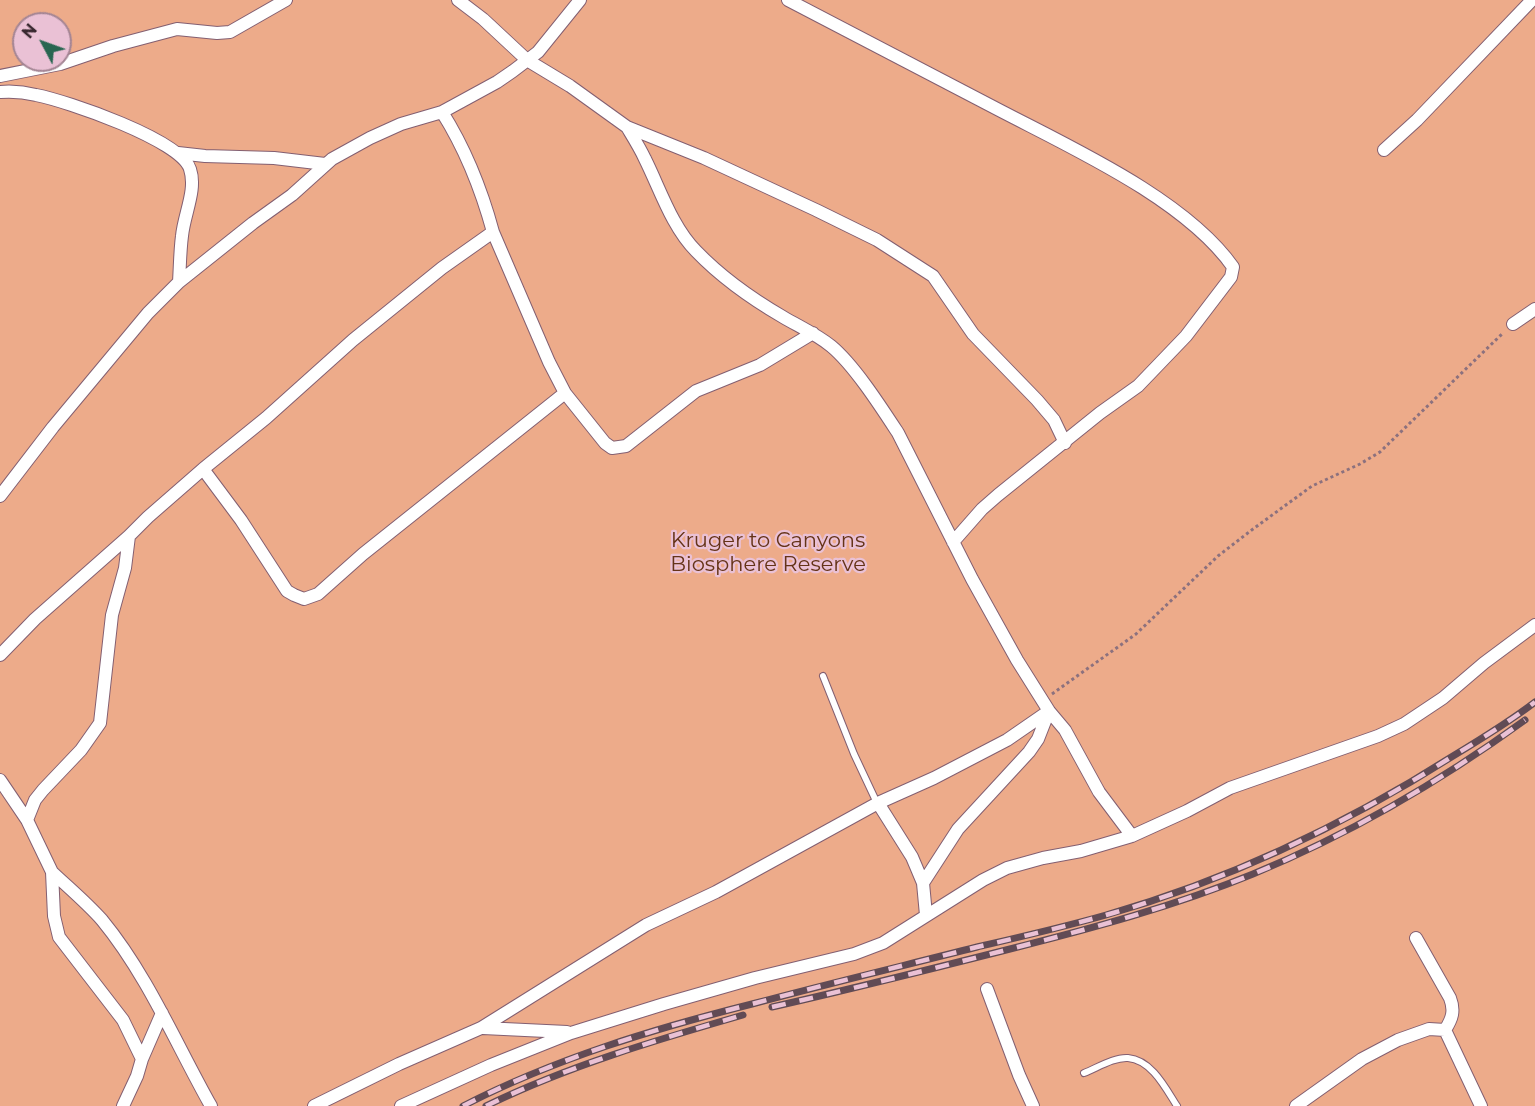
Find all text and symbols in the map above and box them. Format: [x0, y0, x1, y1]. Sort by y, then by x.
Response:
north arrow [12, 12, 72, 72]
text: N [18, 20, 41, 42]
park label: Kruger to Canyons Biosphere Reserve [670, 528, 866, 578]

